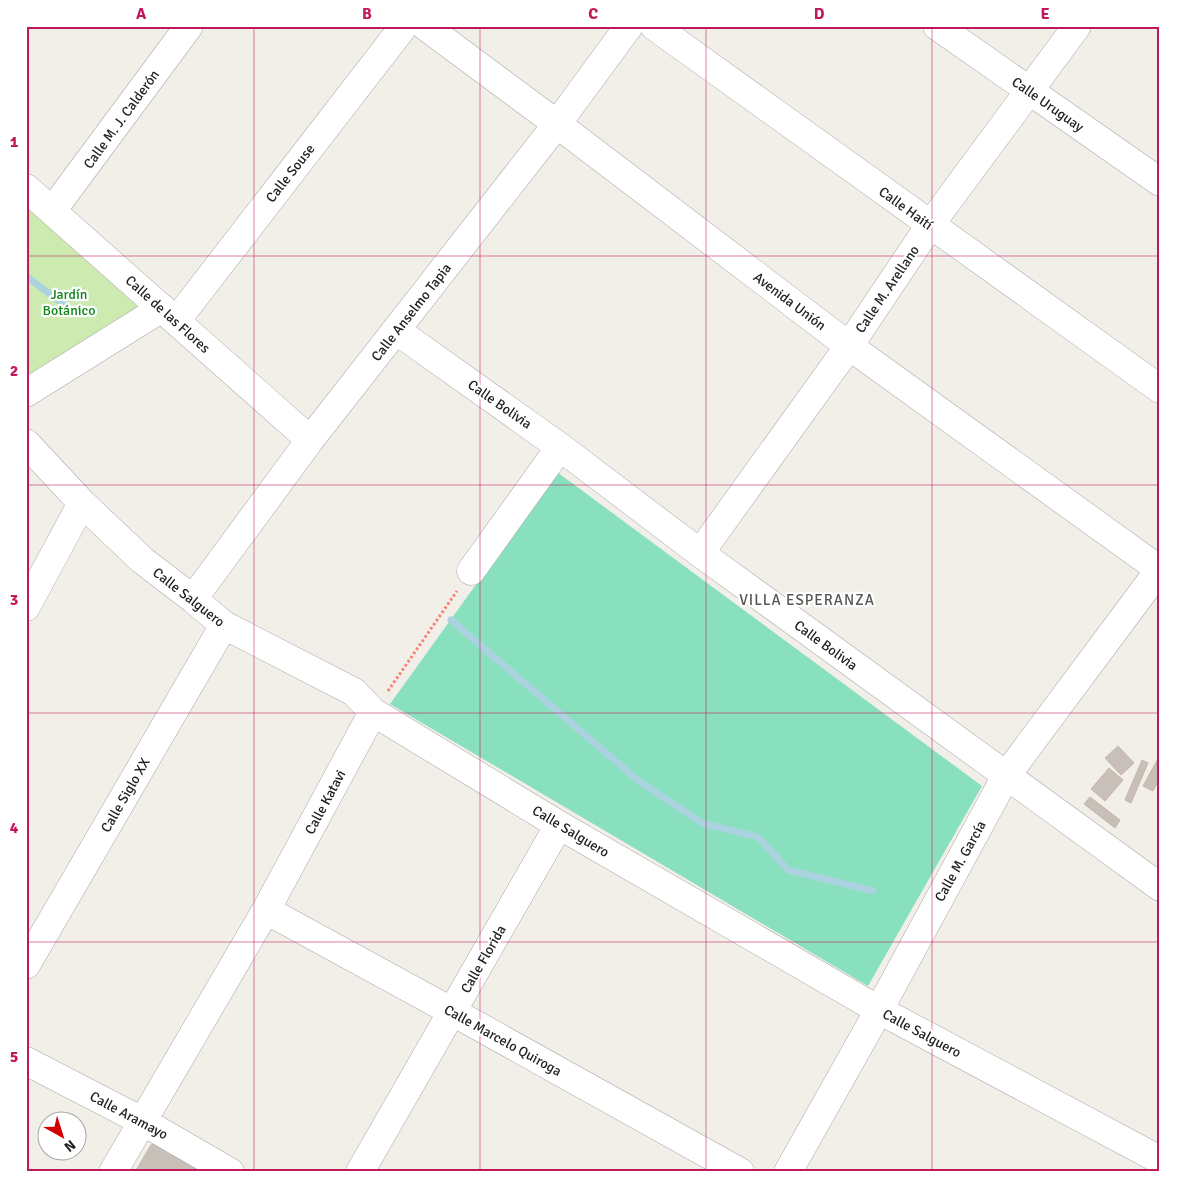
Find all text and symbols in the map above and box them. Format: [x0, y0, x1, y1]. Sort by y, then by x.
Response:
text: A [136, 4, 147, 24]
text: B [362, 4, 372, 24]
text: C [588, 4, 598, 24]
text: D [814, 4, 825, 24]
text: E [1040, 4, 1050, 24]
street label: Calle M. J. Calderón [80, 67, 163, 172]
street label: Calle Uruguay [1008, 73, 1087, 136]
text: 1 [10, 132, 19, 152]
street label: Calle Souse [262, 141, 318, 206]
street label: Calle Haití [875, 183, 936, 234]
street label: Calle M. Arellano [852, 242, 923, 336]
street label: Calle Anselmo Tapia [368, 260, 455, 365]
street label: Avenida Unión [750, 269, 829, 334]
street label: Calle de las Flores [122, 272, 213, 357]
park label: Jardín Botánico [43, 286, 95, 319]
text: 2 [10, 361, 18, 381]
street label: Calle Bolivia [465, 376, 535, 433]
street label: Calle Salguero [149, 564, 228, 631]
text: 3 [10, 590, 18, 610]
district label: VILLA ESPERANZA [739, 591, 875, 609]
street label: Calle Bolivia [791, 617, 861, 674]
street label: Calle Siglo XX [97, 755, 154, 836]
street label: Calle Katavi [301, 767, 350, 837]
street label: Calle Salguero [529, 802, 612, 861]
text: 4 [10, 818, 19, 838]
street label: Calle M. García [931, 818, 990, 905]
street label: Calle Florida [457, 922, 510, 996]
street label: Calle Marcelo Quiroga [441, 1001, 565, 1080]
street label: Calle Salguero [880, 1006, 964, 1061]
text: 5 [10, 1047, 18, 1067]
street label: Calle Aramayo [87, 1088, 171, 1143]
north arrow [38, 1110, 88, 1160]
text: N [61, 1136, 79, 1155]

